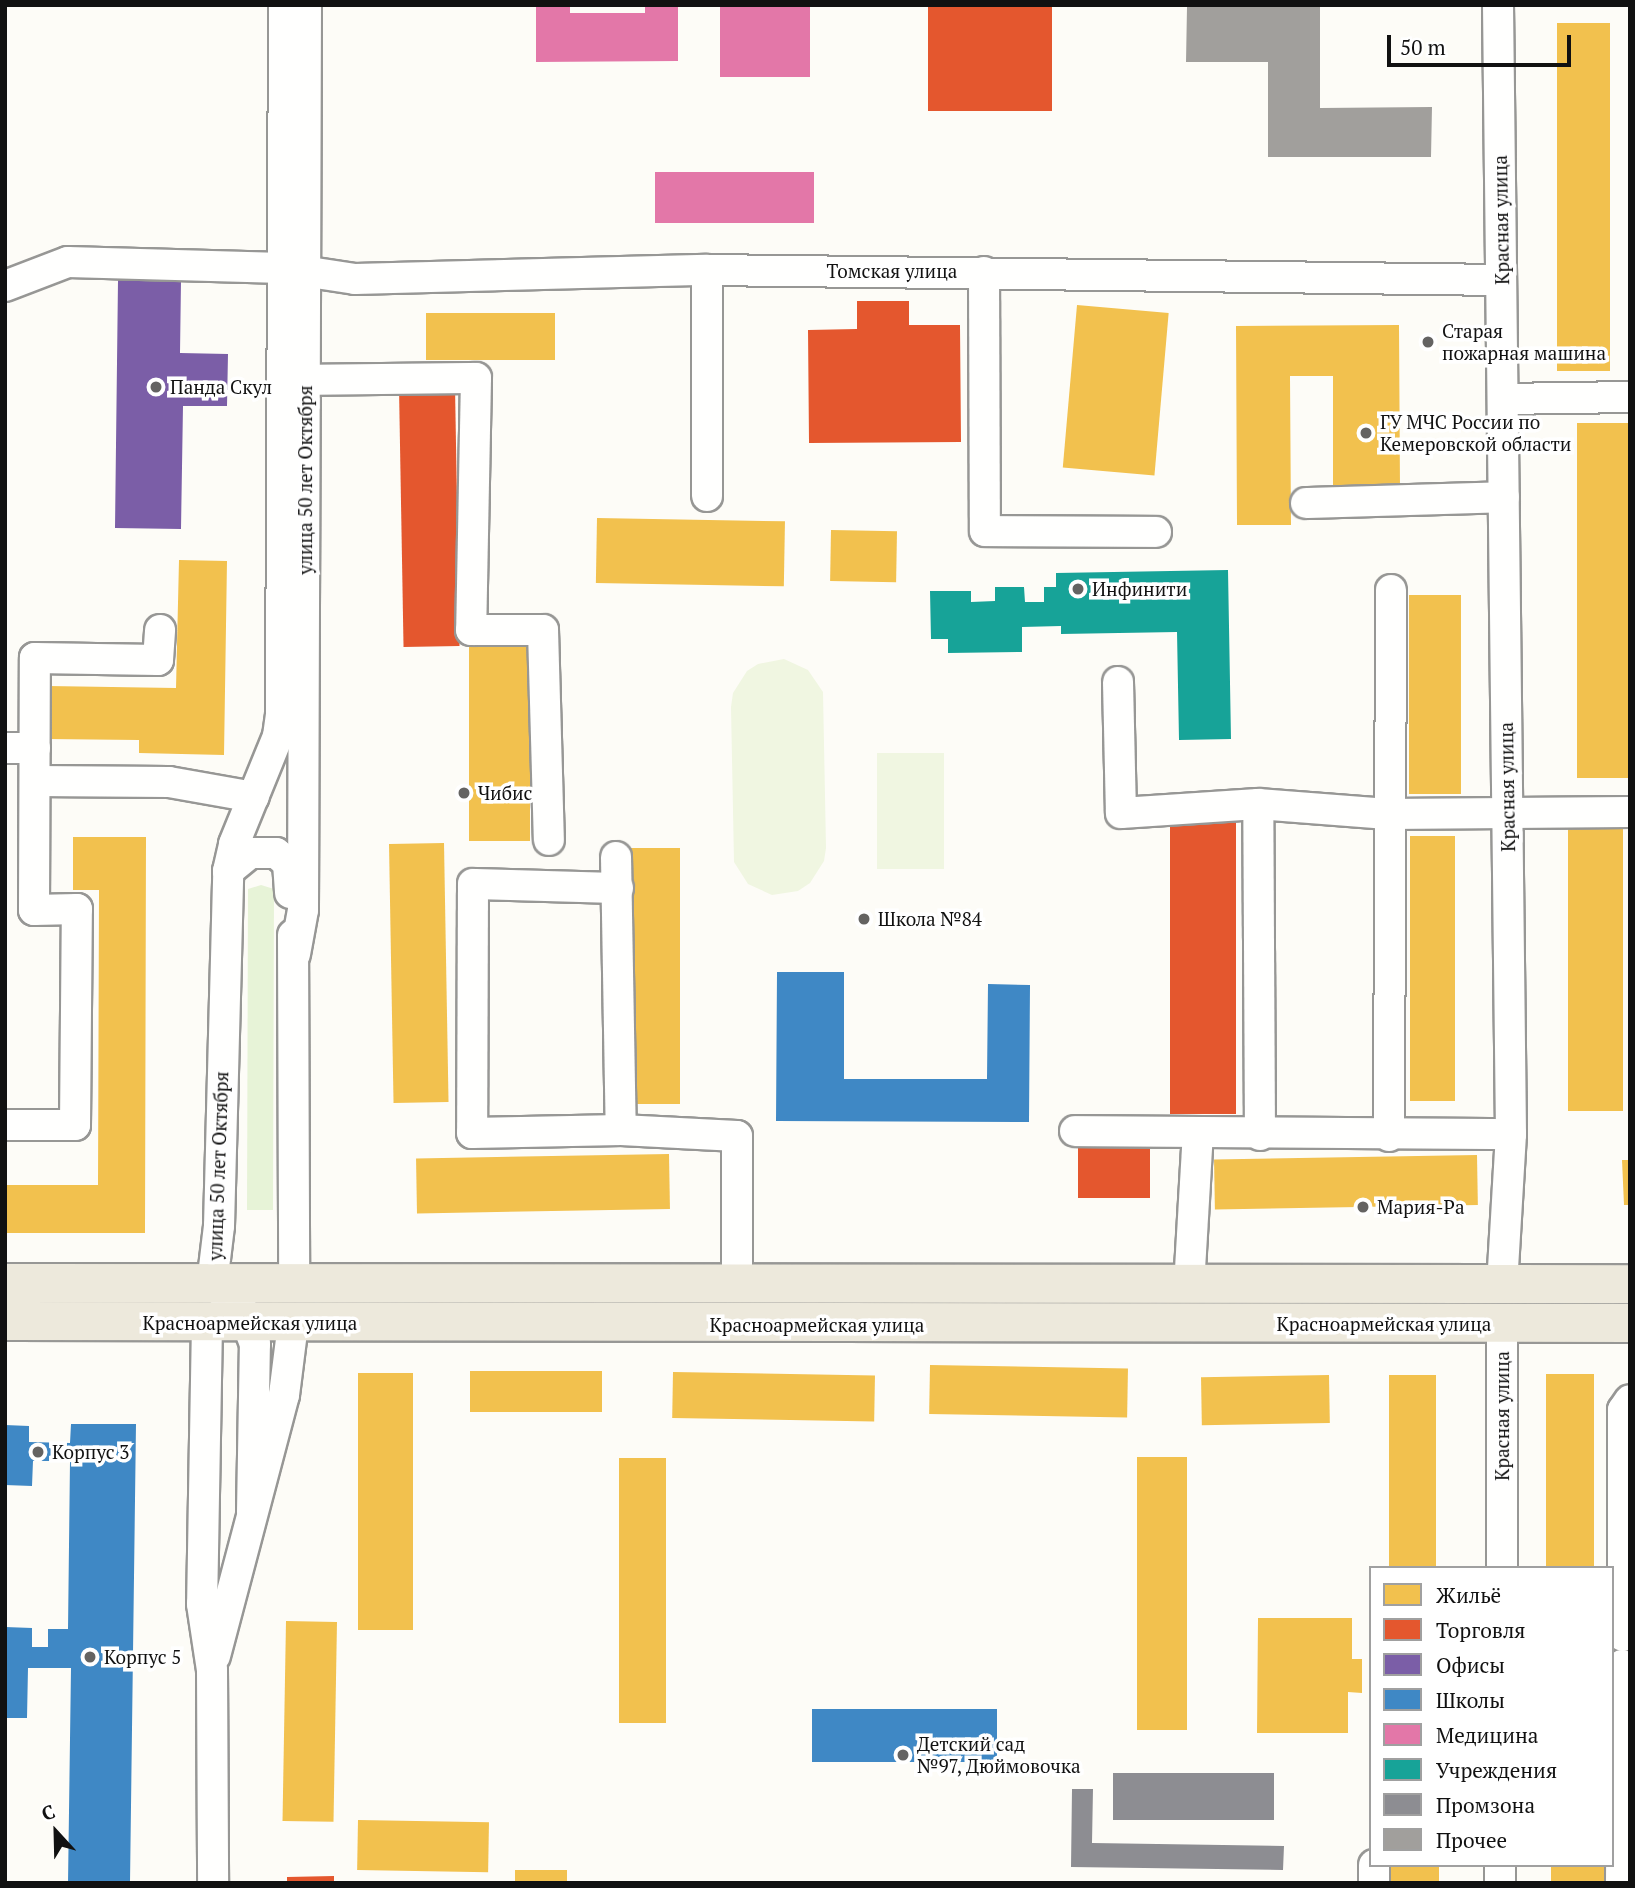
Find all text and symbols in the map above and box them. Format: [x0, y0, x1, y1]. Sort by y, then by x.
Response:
scale bar [1390, 21, 1574, 65]
text: 50 m [1400, 33, 1446, 61]
street label: Красная улица [1488, 155, 1514, 285]
street label: Томская улица [827, 260, 957, 282]
place label: Старая пожарная машина [1442, 320, 1606, 364]
marker: Старая пожарная машина [1420, 334, 1436, 350]
place label: Панда Скул [170, 376, 272, 398]
marker: Панда Скул [148, 379, 164, 395]
street label: улица 50 лет Октября [294, 385, 316, 575]
place label: ГУ МЧС России по Кемеровской области [1380, 411, 1571, 455]
marker: ГУ МЧС России по Кемеровской области [1358, 425, 1374, 441]
place label: Инфинити [1092, 578, 1187, 600]
marker: Инфинити [1070, 581, 1086, 597]
street label: Красная улица [1494, 722, 1520, 852]
place label: Чибис [478, 782, 532, 804]
marker: Чибис [456, 785, 472, 801]
place label: Школа №84 [878, 908, 982, 930]
marker: Школа №84 [856, 911, 872, 927]
street label: улица 50 лет Октября [203, 1071, 233, 1261]
place label: Мария-Ра [1377, 1196, 1464, 1218]
marker: Мария-Ра [1355, 1199, 1371, 1215]
street label: Красноармейская улица [143, 1312, 357, 1334]
street label: Красноармейская улица [1277, 1313, 1491, 1335]
street label: Красноармейская улица [710, 1314, 924, 1336]
street label: Красная улица [1491, 1351, 1513, 1481]
place label: Корпус 3 [52, 1441, 129, 1463]
marker: Корпус 3 [30, 1444, 46, 1460]
legend [1369, 1566, 1614, 1867]
text: Жильё [1436, 1581, 1501, 1609]
text: Торговля [1436, 1616, 1525, 1644]
place label: Корпус 5 [104, 1646, 181, 1668]
marker: Корпус 5 [82, 1649, 98, 1665]
text: Офисы [1436, 1651, 1505, 1679]
text: Школы [1436, 1686, 1505, 1714]
text: Медицина [1436, 1721, 1538, 1749]
place label: Детский сад №97, Дюймовочка [917, 1733, 1083, 1777]
marker: Детский сад №97, Дюймовочка [895, 1747, 911, 1763]
text: Учреждения [1436, 1756, 1557, 1784]
text: Промзона [1436, 1791, 1535, 1819]
north arrow [21, 1797, 91, 1867]
text: С [38, 1798, 58, 1826]
text: Прочее [1436, 1826, 1507, 1854]

